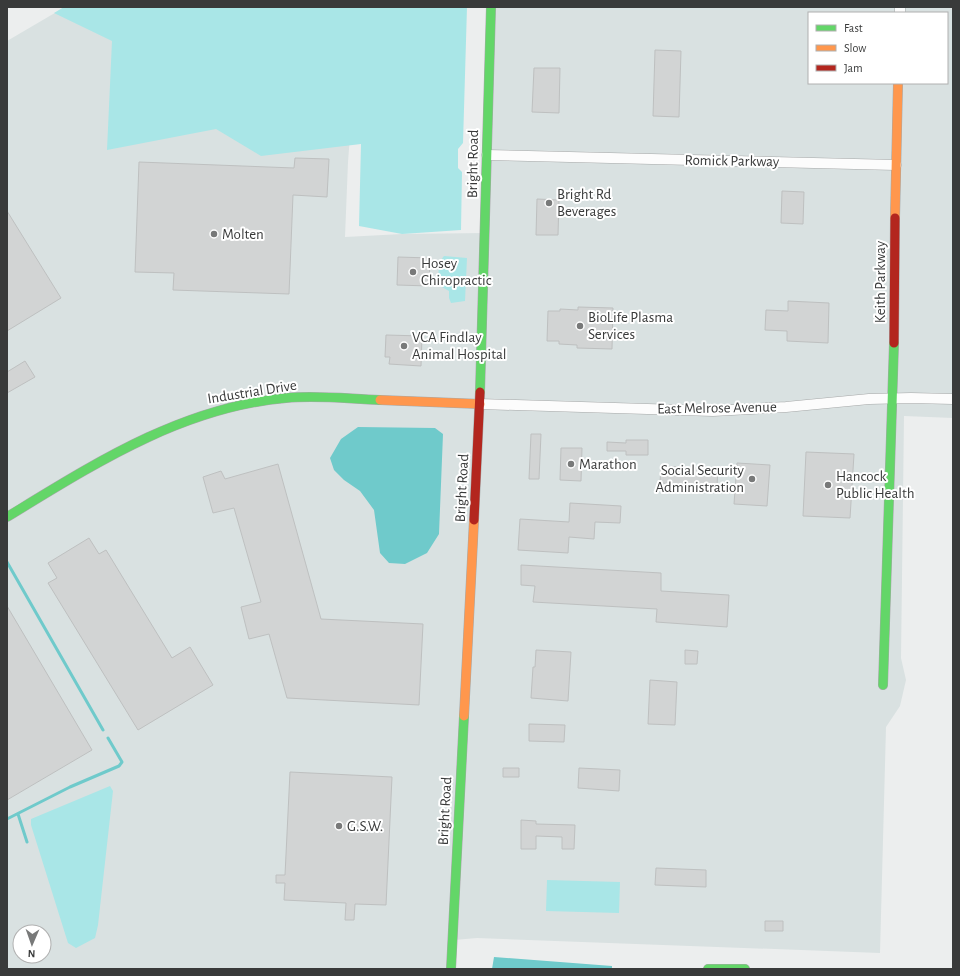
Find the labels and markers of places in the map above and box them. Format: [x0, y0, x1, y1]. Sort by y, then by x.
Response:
place label: Bright Rd Beverages [557, 187, 616, 219]
marker: Bright Rd Beverages [544, 198, 554, 208]
place label: Molten [222, 227, 264, 242]
marker: Molten [209, 229, 219, 239]
place label: Hosey Chiropractic [421, 256, 492, 288]
marker: Hosey Chiropractic [408, 267, 418, 277]
place label: BioLife Plasma Services [588, 310, 673, 342]
marker: BioLife Plasma Services [575, 321, 585, 331]
place label: VCA Findlay Animal Hospital [412, 330, 507, 362]
marker: VCA Findlay Animal Hospital [399, 341, 409, 351]
place label: Marathon [579, 457, 637, 472]
marker: Marathon [566, 459, 576, 469]
place label: Social Security Administration [655, 463, 745, 495]
place label: Hancock Public Health [836, 469, 915, 501]
marker: Social Security Administration [747, 474, 757, 484]
marker: Hancock Public Health [823, 480, 833, 490]
place label: G.S.W. [347, 819, 383, 834]
marker: G.S.W. [334, 821, 344, 831]

